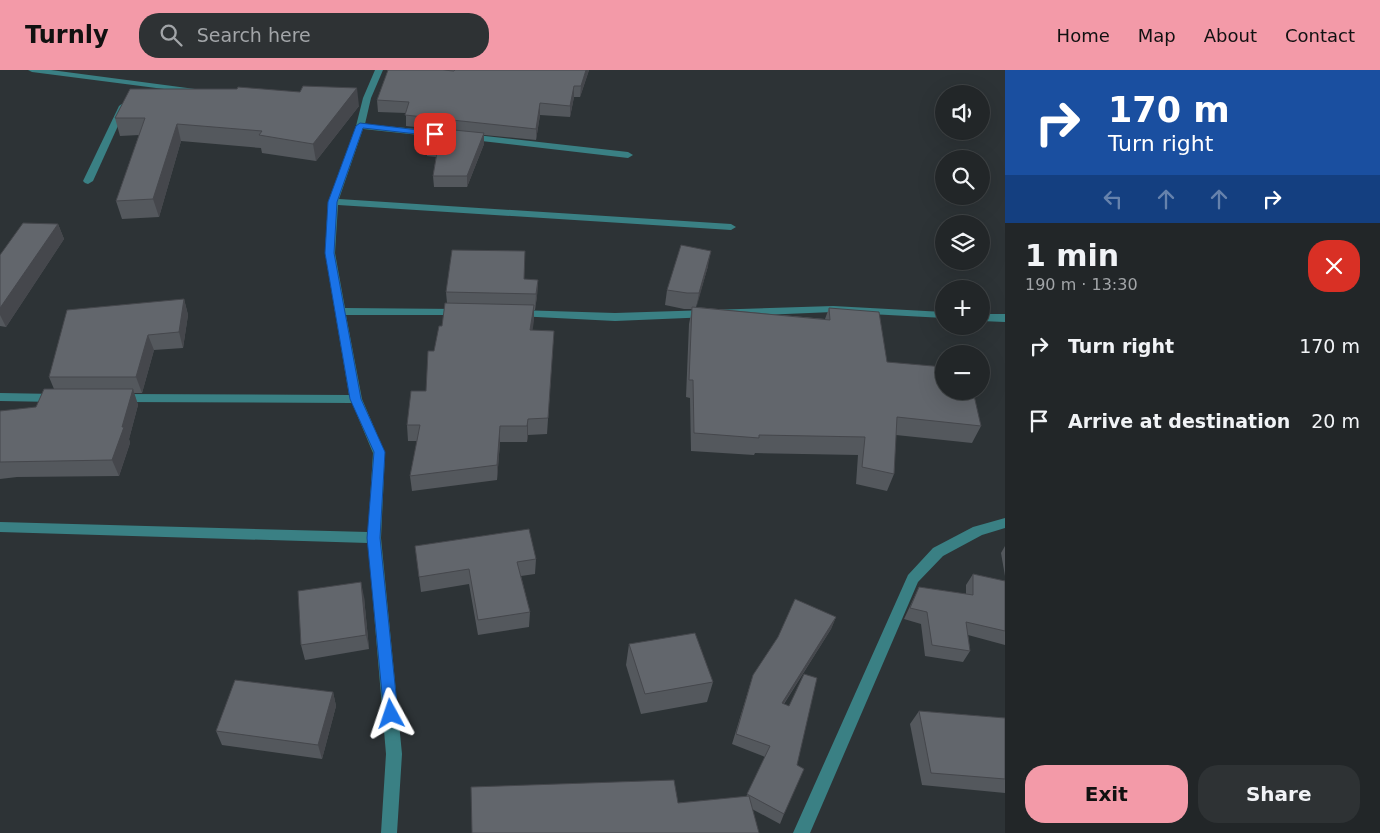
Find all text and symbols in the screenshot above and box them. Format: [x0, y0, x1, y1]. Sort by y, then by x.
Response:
search box [139, 13, 489, 58]
text: Turnly [25, 21, 109, 49]
icon: search [157, 21, 185, 49]
text: Search here [197, 24, 311, 46]
text: Home [1057, 25, 1110, 46]
text: Map [1138, 25, 1176, 46]
text: About [1204, 25, 1257, 46]
text: Contact [1285, 25, 1355, 46]
map controls [935, 85, 990, 400]
button: sound [935, 85, 990, 140]
icon: right [1025, 90, 1090, 155]
text: 170 m [1108, 90, 1230, 130]
pin [414, 113, 456, 155]
icon: arrive [421, 120, 449, 148]
text: Turn right [1108, 131, 1213, 156]
button: search [935, 150, 990, 205]
icon: left [1099, 185, 1127, 213]
icon: ahead [1152, 185, 1180, 213]
icon: ahead [1205, 185, 1233, 213]
icon: right [1258, 185, 1286, 213]
button: layers [935, 215, 990, 270]
text: 1 min [1025, 238, 1119, 273]
button: close [1308, 240, 1360, 292]
text: 190 m · 13:30 [1025, 275, 1138, 294]
button: + [935, 280, 990, 335]
icon: right [1025, 332, 1053, 360]
text: Turn right [1068, 335, 1174, 357]
text: 170 m [1299, 335, 1360, 357]
button: − [935, 345, 990, 400]
icon: arrive [1025, 407, 1053, 435]
text: Arrive at destination [1068, 410, 1290, 432]
text: 20 m [1311, 410, 1360, 432]
position arrow [364, 687, 416, 739]
button: Exit [1025, 765, 1188, 823]
button: Share [1198, 765, 1360, 823]

